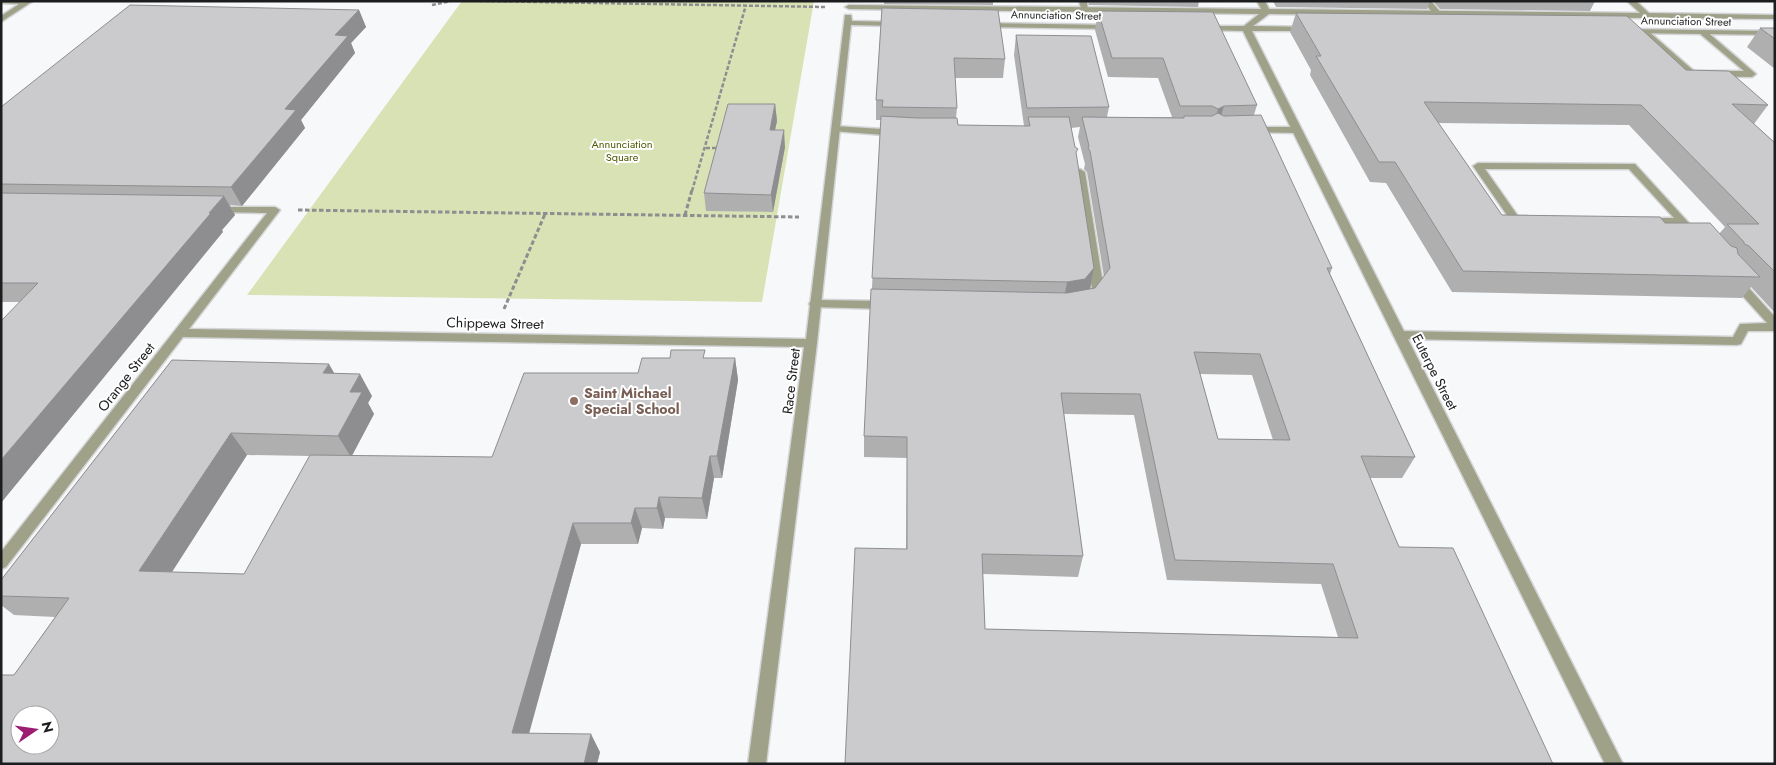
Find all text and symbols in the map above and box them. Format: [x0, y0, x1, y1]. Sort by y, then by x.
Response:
street label: Annunciation Street [1011, 6, 1102, 24]
street label: Annunciation Street [1641, 12, 1732, 30]
park label: Annunciation Square [591, 136, 653, 165]
street label: Chippewa Street [446, 312, 545, 334]
street label: Euterpe Street [1407, 330, 1463, 414]
street label: Orange Street [93, 338, 160, 416]
street label: Race Street [777, 346, 805, 415]
place label: Saint Michael Special School [584, 383, 680, 419]
marker: Saint Michael Special School [568, 395, 580, 407]
north arrow [10, 705, 60, 755]
text: N [37, 719, 59, 735]

